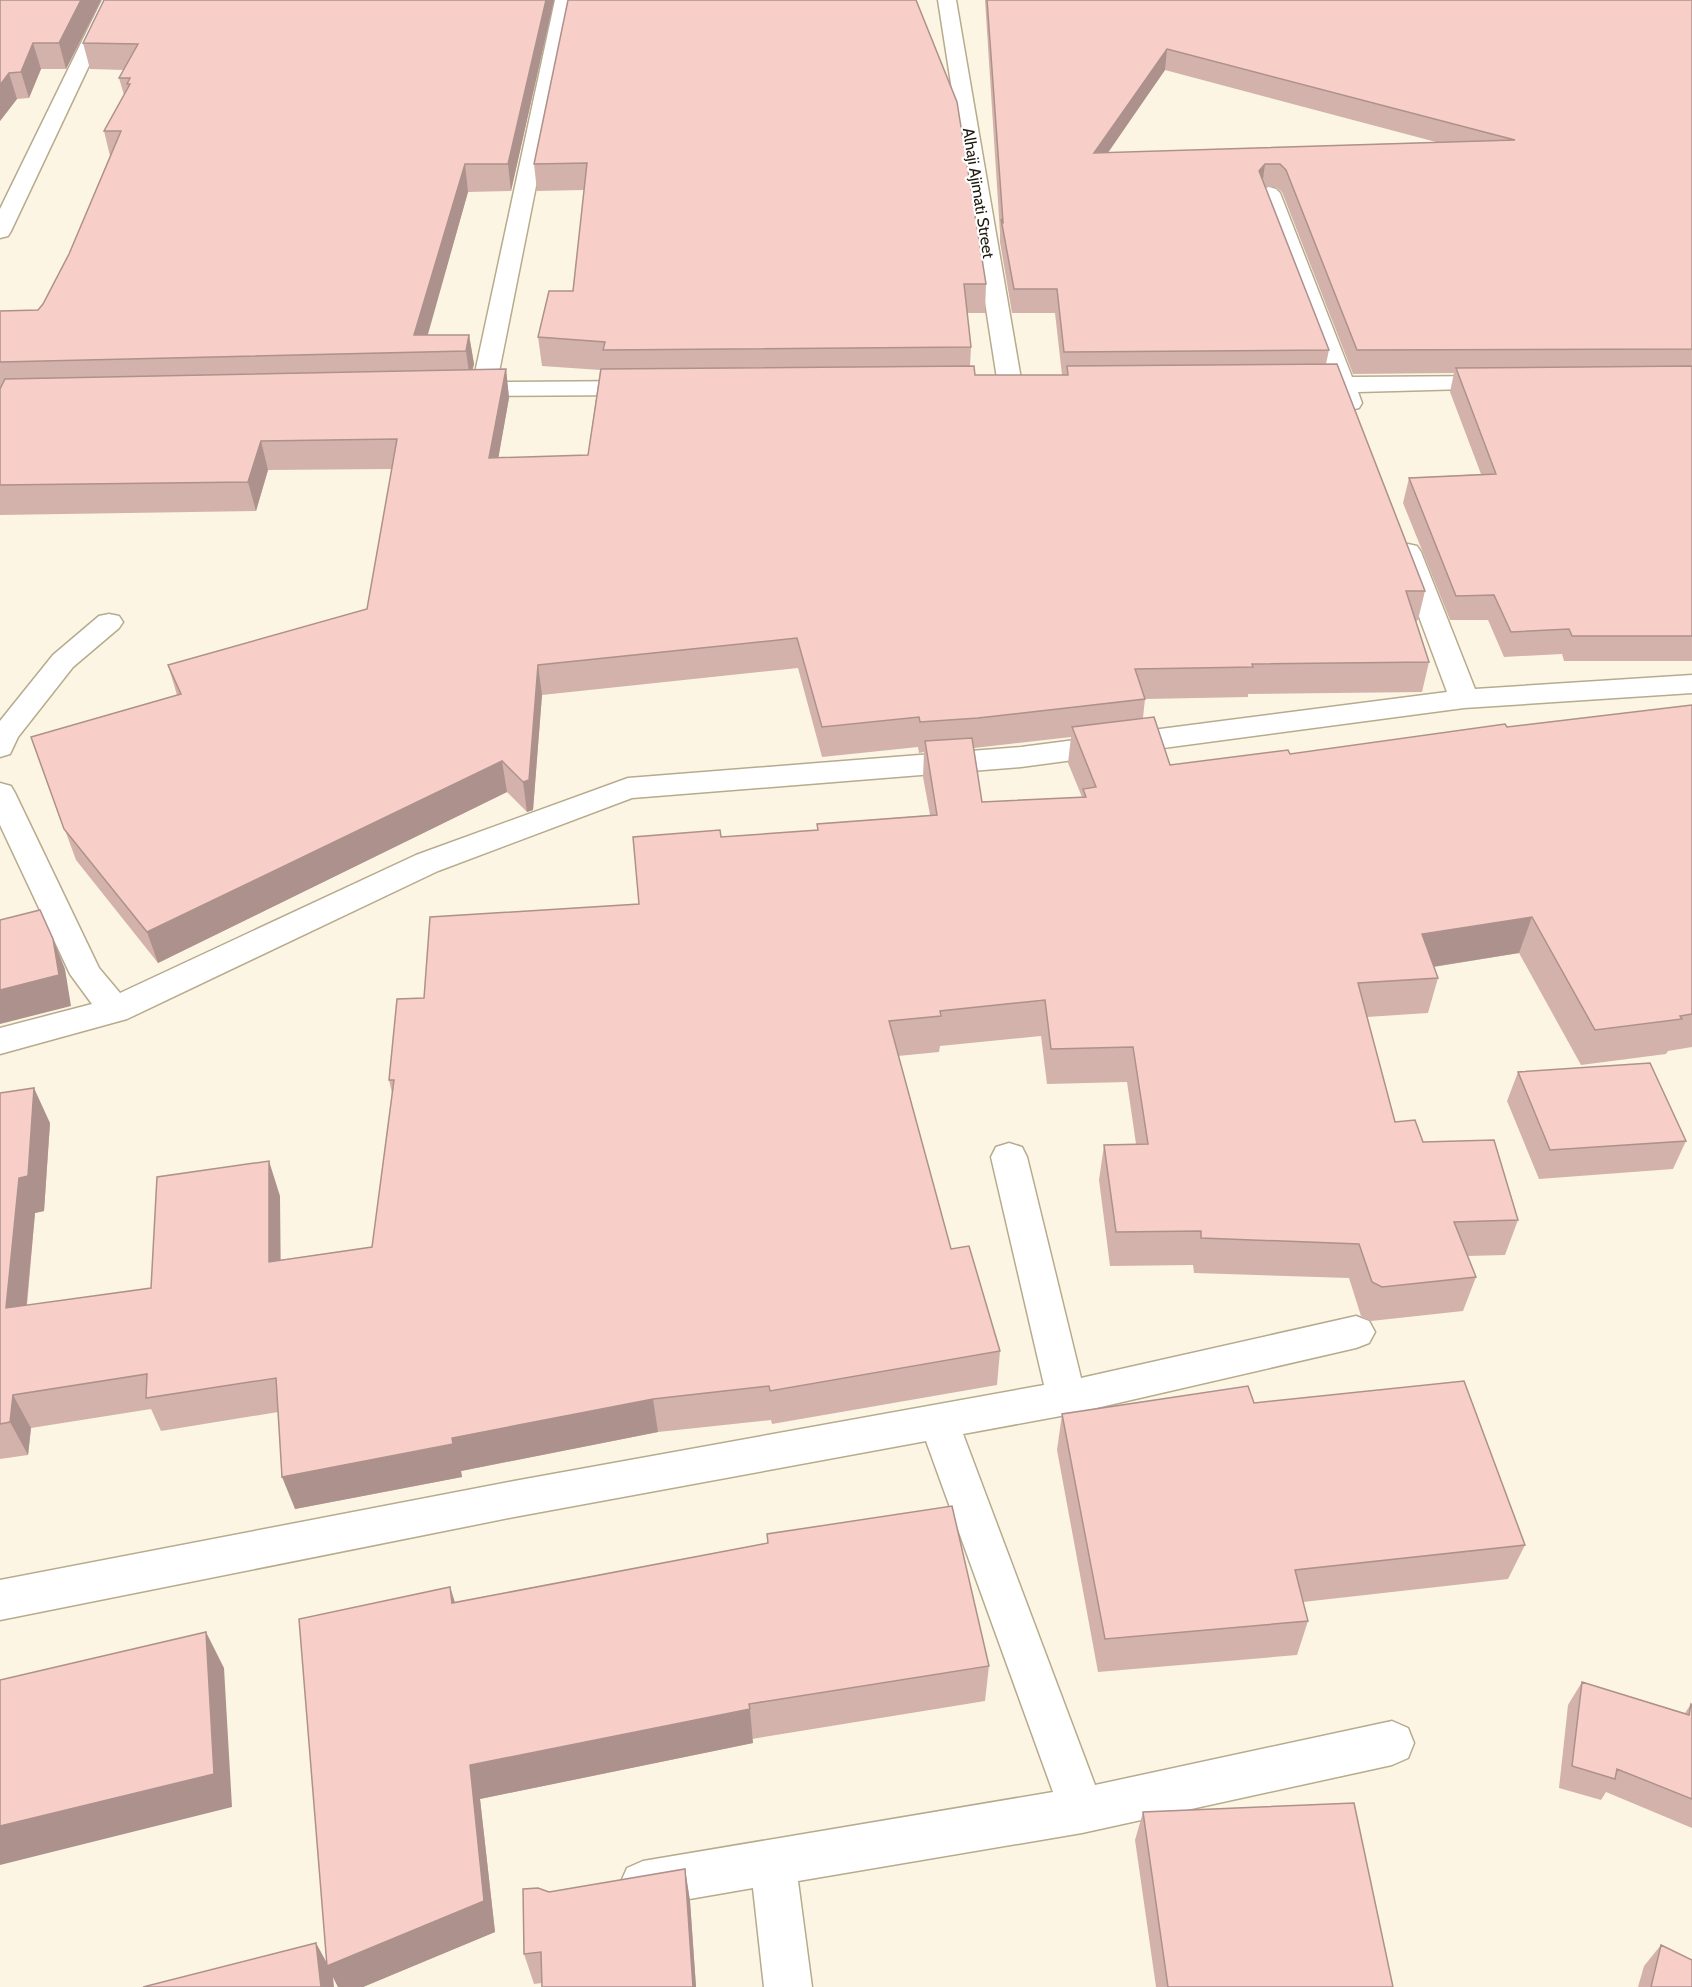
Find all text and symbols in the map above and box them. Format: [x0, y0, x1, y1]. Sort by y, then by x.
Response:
street label: Alhaji Ajimati Street [959, 126, 998, 260]

